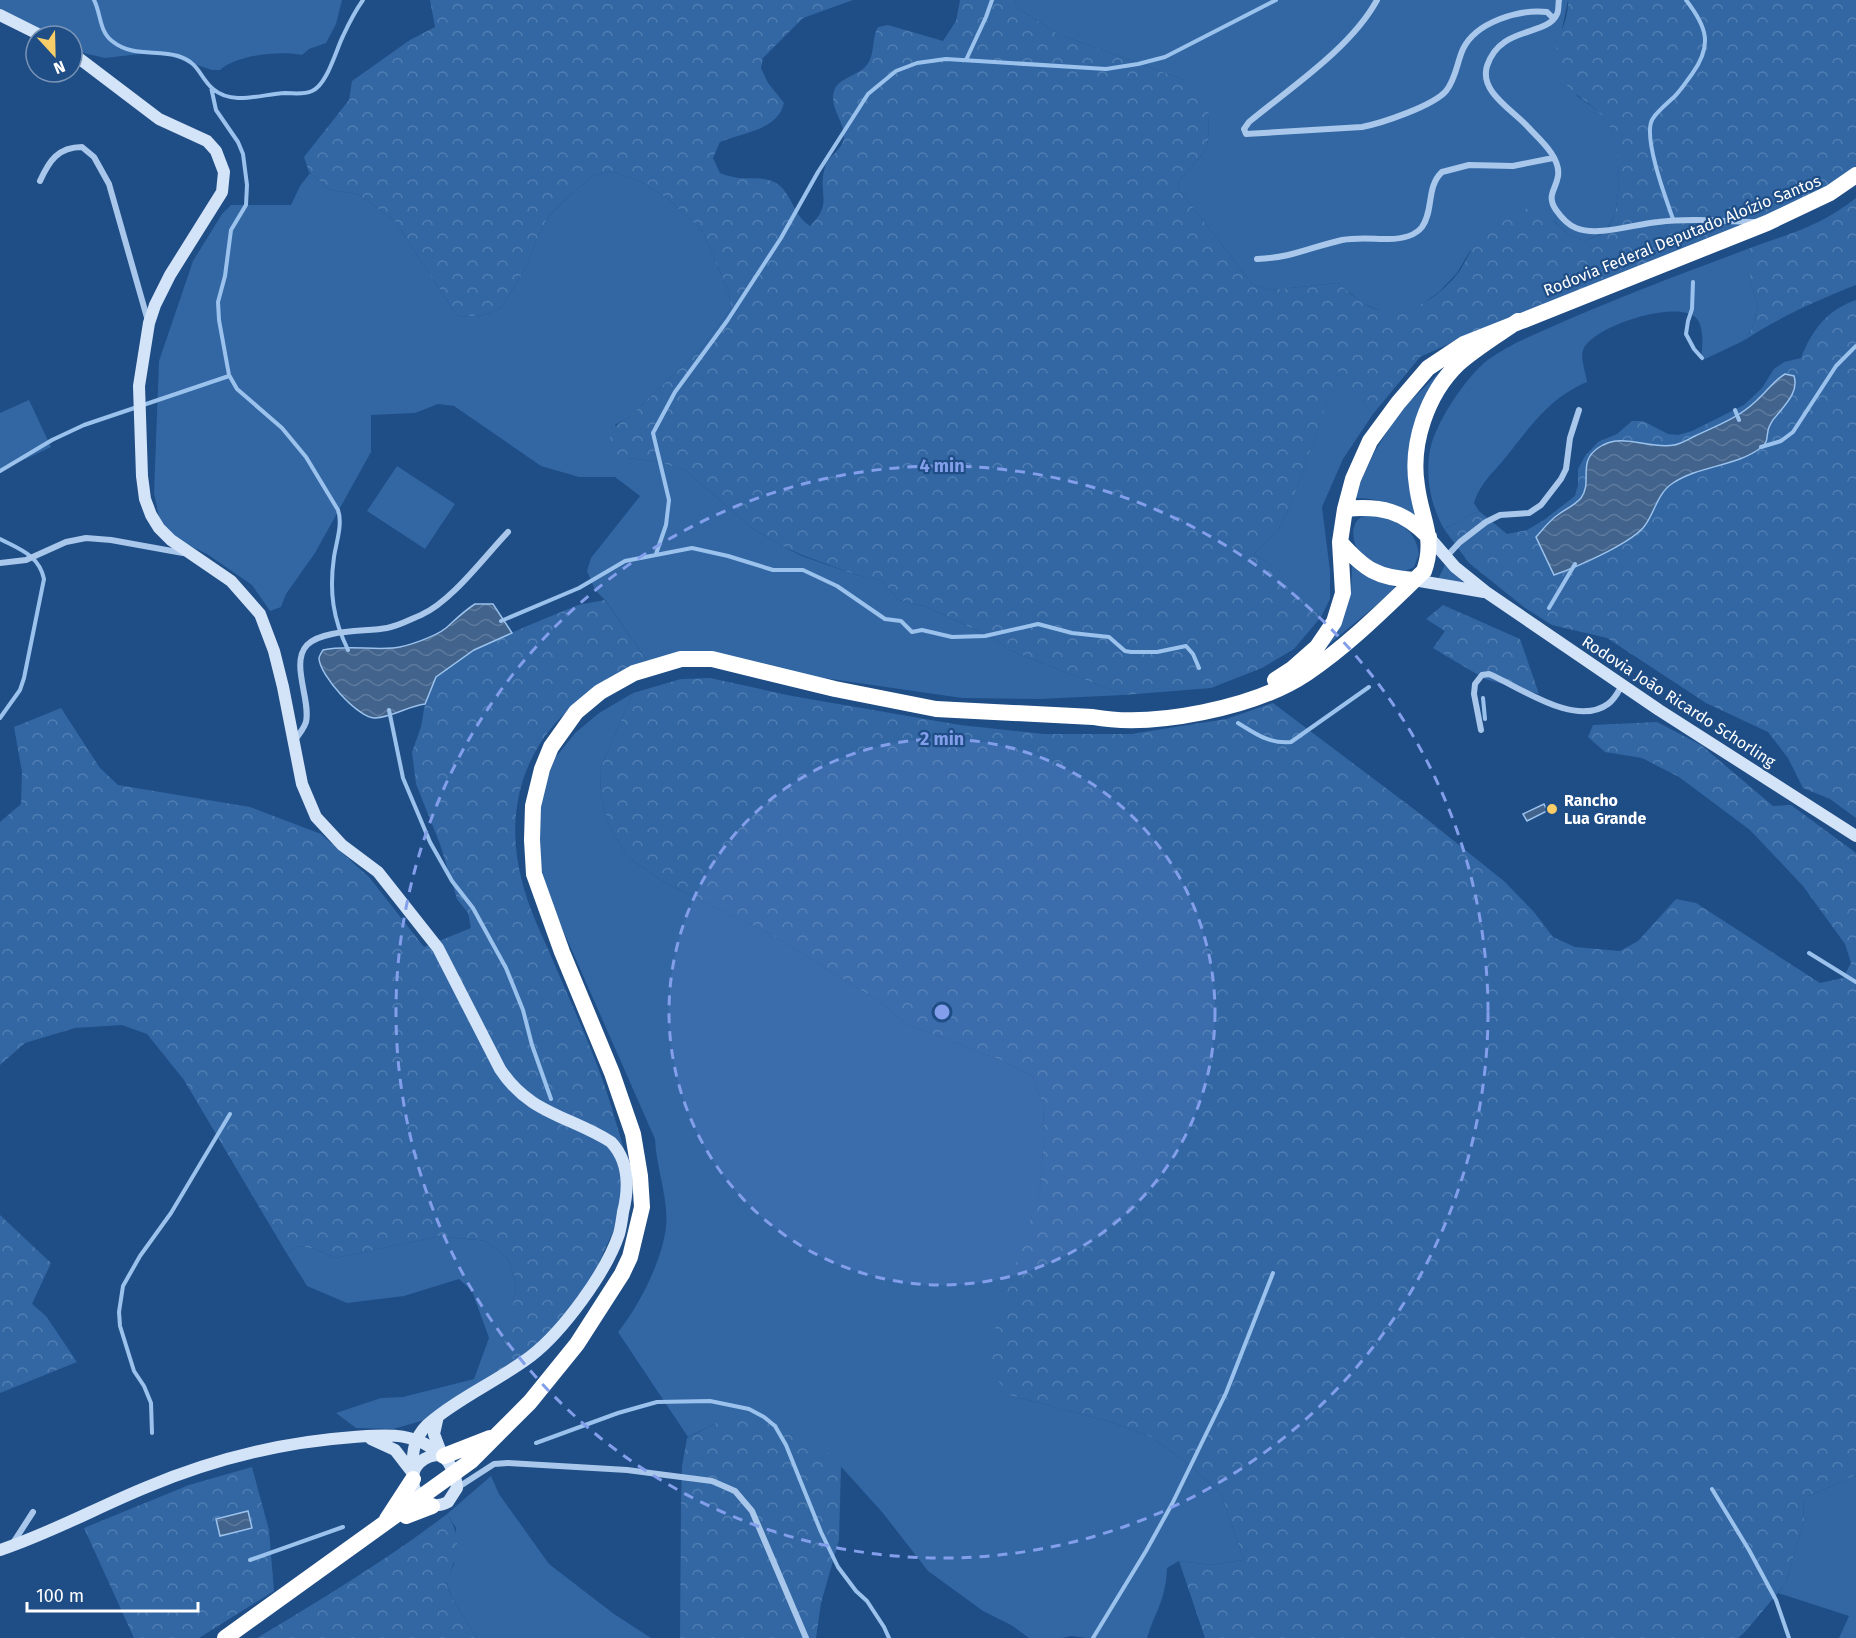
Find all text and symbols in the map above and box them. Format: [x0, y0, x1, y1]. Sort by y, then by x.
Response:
north arrow [24, 24, 84, 84]
text: N [51, 57, 68, 78]
street label: Rodovia Federal Deputado Aloízio Santos [1541, 171, 1824, 300]
text: 4 min [919, 455, 965, 477]
street label: Rodovia João Ricardo Schorling [1578, 632, 1780, 771]
text: 2 min [920, 728, 964, 750]
place label: Rancho Lua Grande [1564, 791, 1646, 828]
marker: Rancho Lua Grande [1545, 802, 1559, 816]
centre of rings [932, 1002, 952, 1022]
scale bar [27, 1575, 198, 1613]
text: 100 m [36, 1585, 84, 1607]

